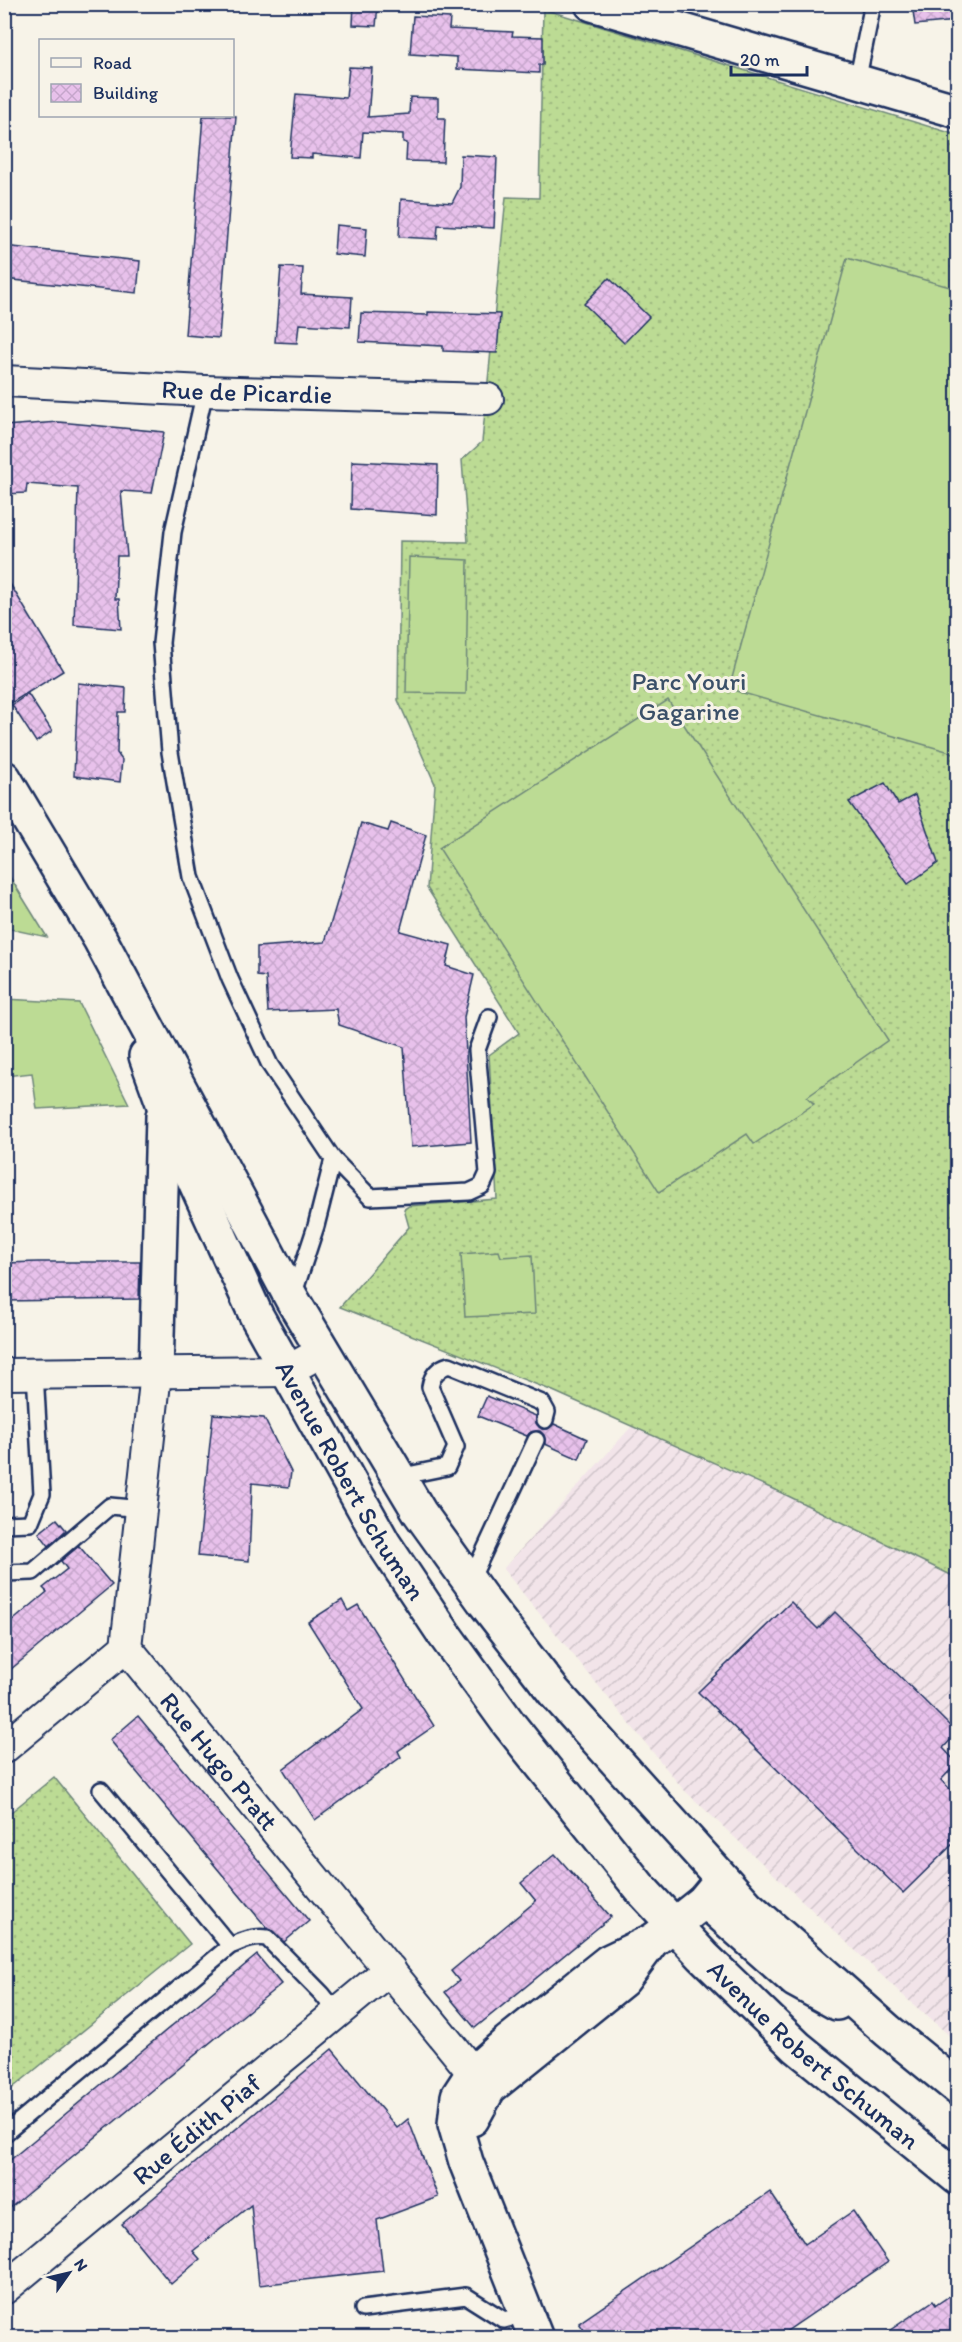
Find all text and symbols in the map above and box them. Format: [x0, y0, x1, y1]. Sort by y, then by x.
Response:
legend [39, 39, 234, 117]
scale bar [731, 39, 808, 77]
text: 20 m [740, 49, 780, 71]
text: Road [93, 52, 132, 74]
text: Building [93, 82, 159, 104]
street label: Rue de Picardie [161, 373, 333, 411]
park label: Parc Youri Gagarine [632, 665, 747, 727]
street label: Avenue Robert Schuman [269, 1355, 433, 1606]
street label: Rue Hugo Pratt [153, 1685, 285, 1837]
street label: Avenue Robert Schuman [701, 1953, 926, 2156]
street label: Rue Édith Piaf [126, 2067, 267, 2192]
north arrow [39, 2243, 99, 2303]
text: N [70, 2255, 92, 2275]

